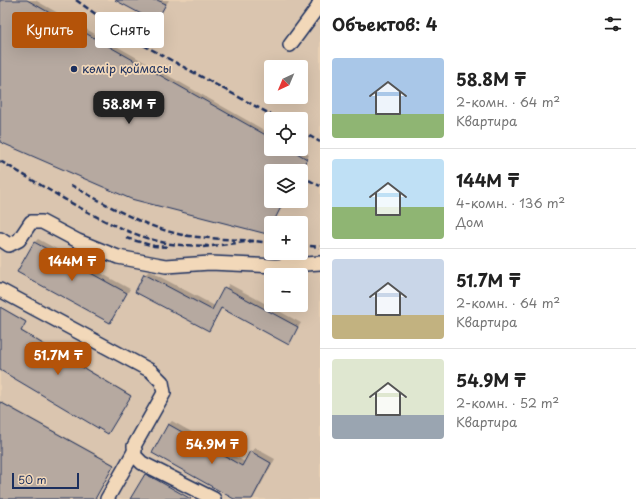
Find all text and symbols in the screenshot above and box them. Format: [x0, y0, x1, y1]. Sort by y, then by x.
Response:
text: Объектов: 4 [332, 11, 437, 37]
chip: Купить [12, 12, 87, 48]
chip: Снять [95, 12, 164, 48]
icon: filters [602, 13, 624, 35]
place label: көмір қоймасы [82, 59, 172, 77]
north arrow [264, 60, 308, 104]
map controls [264, 60, 308, 312]
marker: көмір қоймасы [69, 64, 79, 74]
text: 58.8M ₸ [456, 66, 526, 92]
icon: home [364, 74, 412, 122]
pin: 58.8M ₸ [92, 91, 166, 125]
text: 2-комн. · 64 m² [456, 92, 560, 111]
text: 58.8M ₸ [102, 94, 156, 113]
text: Квартира [456, 111, 517, 130]
button: locate [264, 112, 308, 156]
button: layers [264, 164, 308, 208]
text: 144M ₸ [456, 167, 519, 193]
icon: home [364, 175, 412, 223]
text: 4-комн. · 136 m² [456, 193, 565, 212]
text: Дом [456, 212, 484, 231]
button: + [264, 216, 308, 260]
pin: 144M ₸ [39, 248, 105, 282]
text: 144M ₸ [48, 251, 96, 270]
text: 51.7M ₸ [456, 267, 520, 293]
button: − [264, 268, 308, 312]
icon: home [364, 275, 412, 323]
text: 2-комн. · 64 m² [456, 293, 560, 312]
text: Квартира [456, 312, 517, 331]
pin: 51.7M ₸ [21, 342, 95, 376]
text: 51.7M ₸ [33, 345, 83, 364]
text: 54.9M ₸ [456, 367, 526, 393]
icon: home [364, 375, 412, 423]
text: 2-комн. · 52 m² [456, 393, 559, 412]
text: Квартира [456, 412, 517, 431]
pin: 54.9M ₸ [175, 431, 249, 465]
text: 54.9M ₸ [185, 434, 239, 453]
scale bar [12, 471, 79, 490]
text: 50 m [18, 471, 47, 488]

